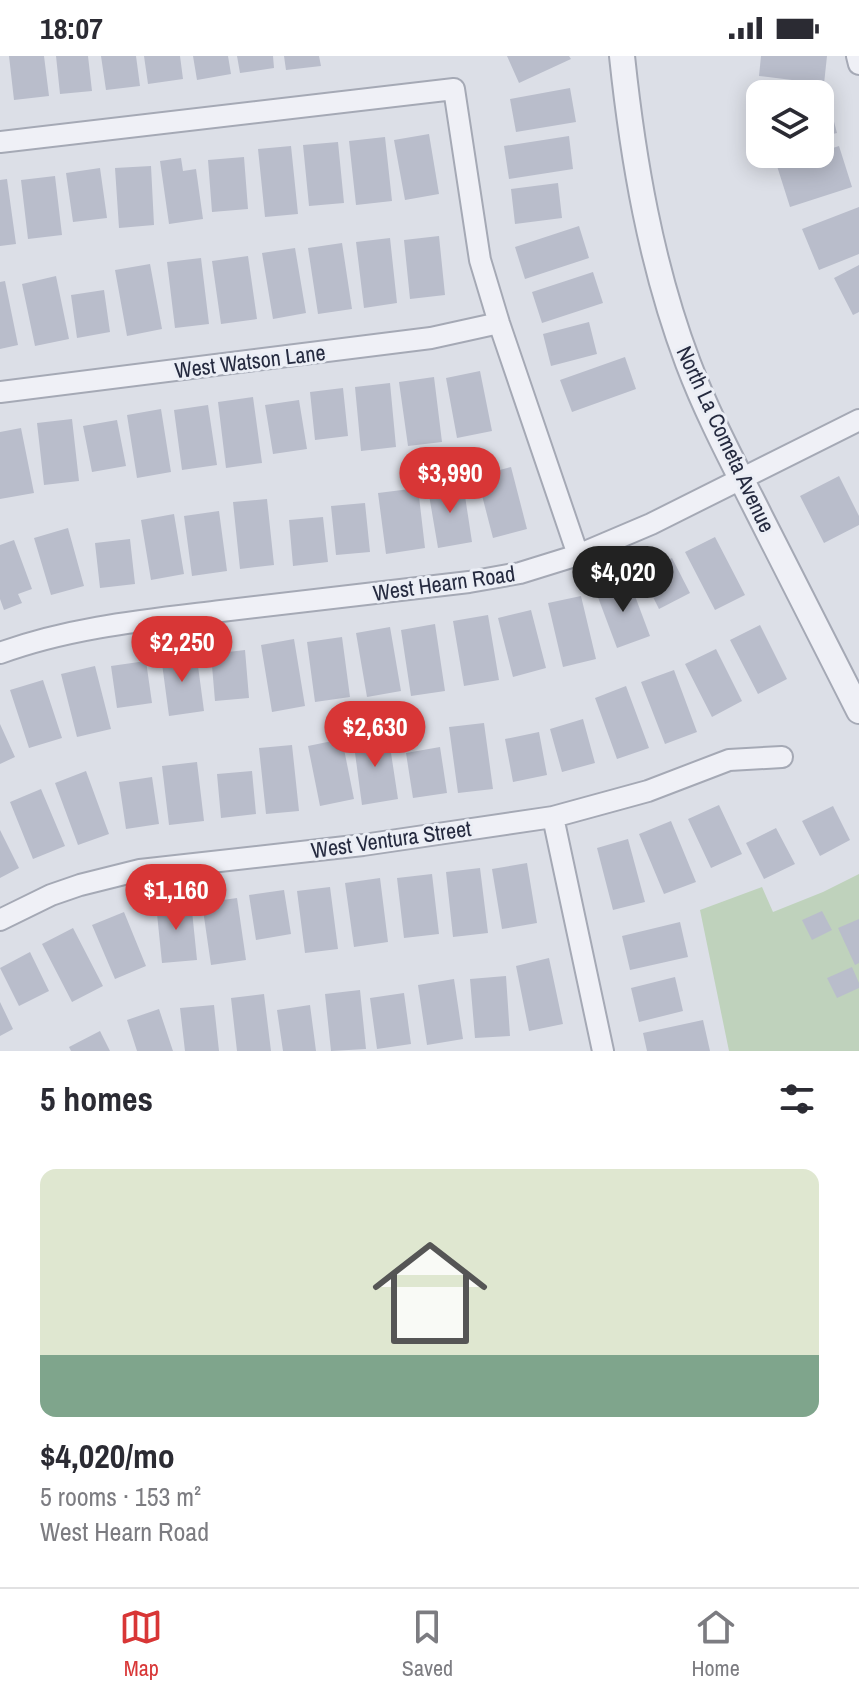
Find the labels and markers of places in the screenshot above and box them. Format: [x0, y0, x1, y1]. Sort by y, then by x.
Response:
pin: $3,990 [385, 447, 515, 515]
pin: $4,020 [558, 546, 688, 614]
pin: $2,250 [117, 616, 247, 684]
pin: $2,630 [310, 701, 440, 769]
pin: $1,160 [111, 864, 241, 932]

